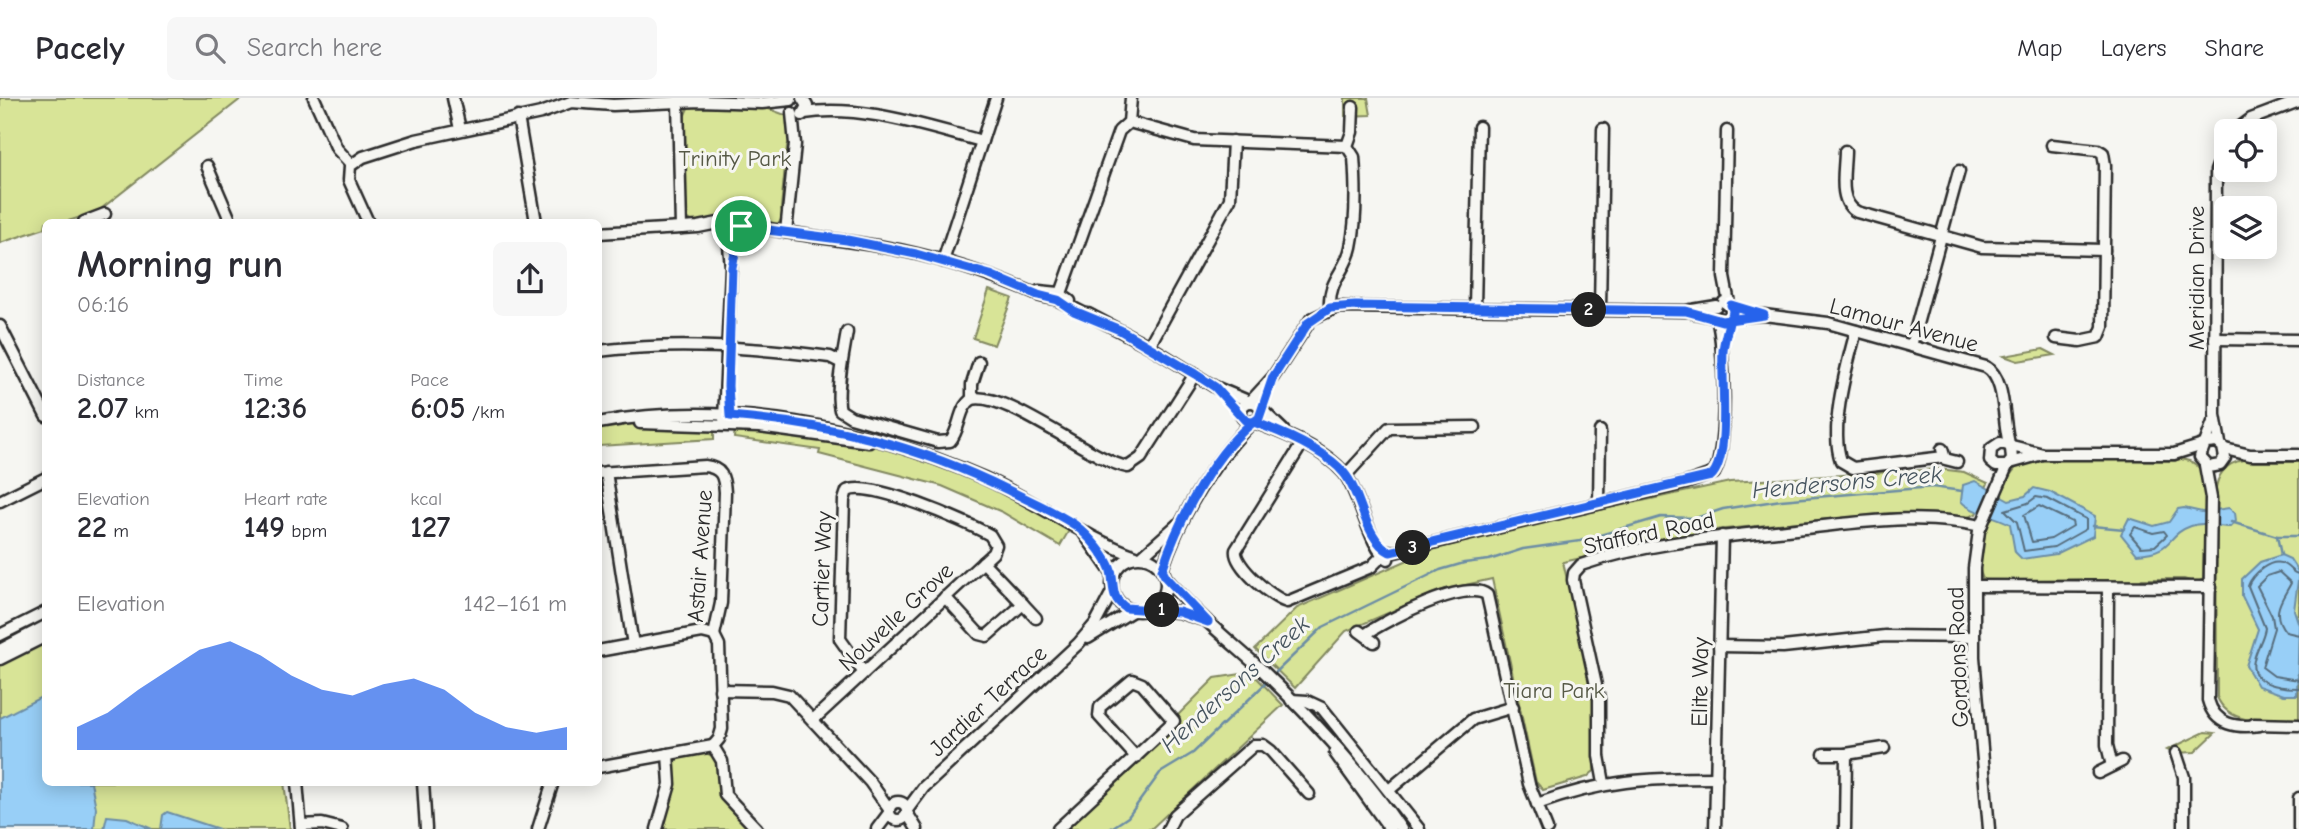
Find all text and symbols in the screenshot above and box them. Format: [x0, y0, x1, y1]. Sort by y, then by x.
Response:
search box [167, 17, 657, 80]
text: Pacely [35, 29, 125, 67]
icon: search [191, 29, 229, 67]
text: Search here [247, 33, 382, 63]
text: Map [2017, 34, 2063, 62]
text: Layers [2101, 34, 2166, 62]
text: Share [2204, 34, 2264, 62]
map controls [2214, 119, 2277, 259]
button: locate [2214, 119, 2277, 182]
park label: Trinity Park [679, 145, 791, 172]
pin [711, 196, 771, 256]
button: layers [2214, 196, 2277, 259]
street label: Meridian Drive [2183, 206, 2210, 350]
icon: arrive [722, 207, 760, 245]
button: share [493, 242, 567, 316]
text: Morning run [77, 243, 283, 287]
text: 06:16 [77, 291, 129, 318]
pin: 2 [1572, 292, 1606, 328]
street label: Lamour Avenue [1827, 292, 1981, 358]
text: 2 [1584, 298, 1593, 320]
text: Distance [77, 369, 145, 391]
text: Time [244, 369, 283, 391]
text: Pace [410, 369, 449, 391]
text: 2.07 [77, 391, 128, 426]
text: 12:36 [244, 391, 307, 426]
text: 6:05 [410, 391, 465, 426]
text: km [128, 401, 159, 423]
text: /km [465, 401, 505, 423]
water label: Hendersons Creek [1751, 460, 1943, 504]
text: Elevation [77, 488, 150, 510]
text: Heart rate [244, 488, 327, 510]
text: kcal [410, 488, 442, 510]
street label: Astair Avenue [682, 489, 718, 623]
street label: Stafford Road [1581, 506, 1717, 560]
text: 22 [77, 510, 107, 545]
text: 149 [244, 510, 285, 545]
text: 127 [410, 510, 450, 545]
street label: Cartier Way [806, 510, 838, 627]
text: m [107, 520, 129, 542]
text: bpm [285, 520, 327, 542]
pin: 3 [1396, 531, 1430, 566]
text: 3 [1408, 536, 1417, 558]
street label: Nouvelle Grove [833, 557, 959, 677]
street label: Gordons Road [1942, 586, 1974, 728]
text: Elevation [77, 590, 165, 617]
text: 142–161 m [464, 590, 567, 617]
pin: 1 [1144, 592, 1180, 628]
text: 1 [1158, 598, 1165, 620]
water label: Hendersons Creek [1155, 610, 1315, 758]
street label: Elite Way [1686, 636, 1714, 727]
street label: Jardier Terrace [924, 640, 1052, 762]
park label: Tiara Park [1503, 677, 1605, 704]

